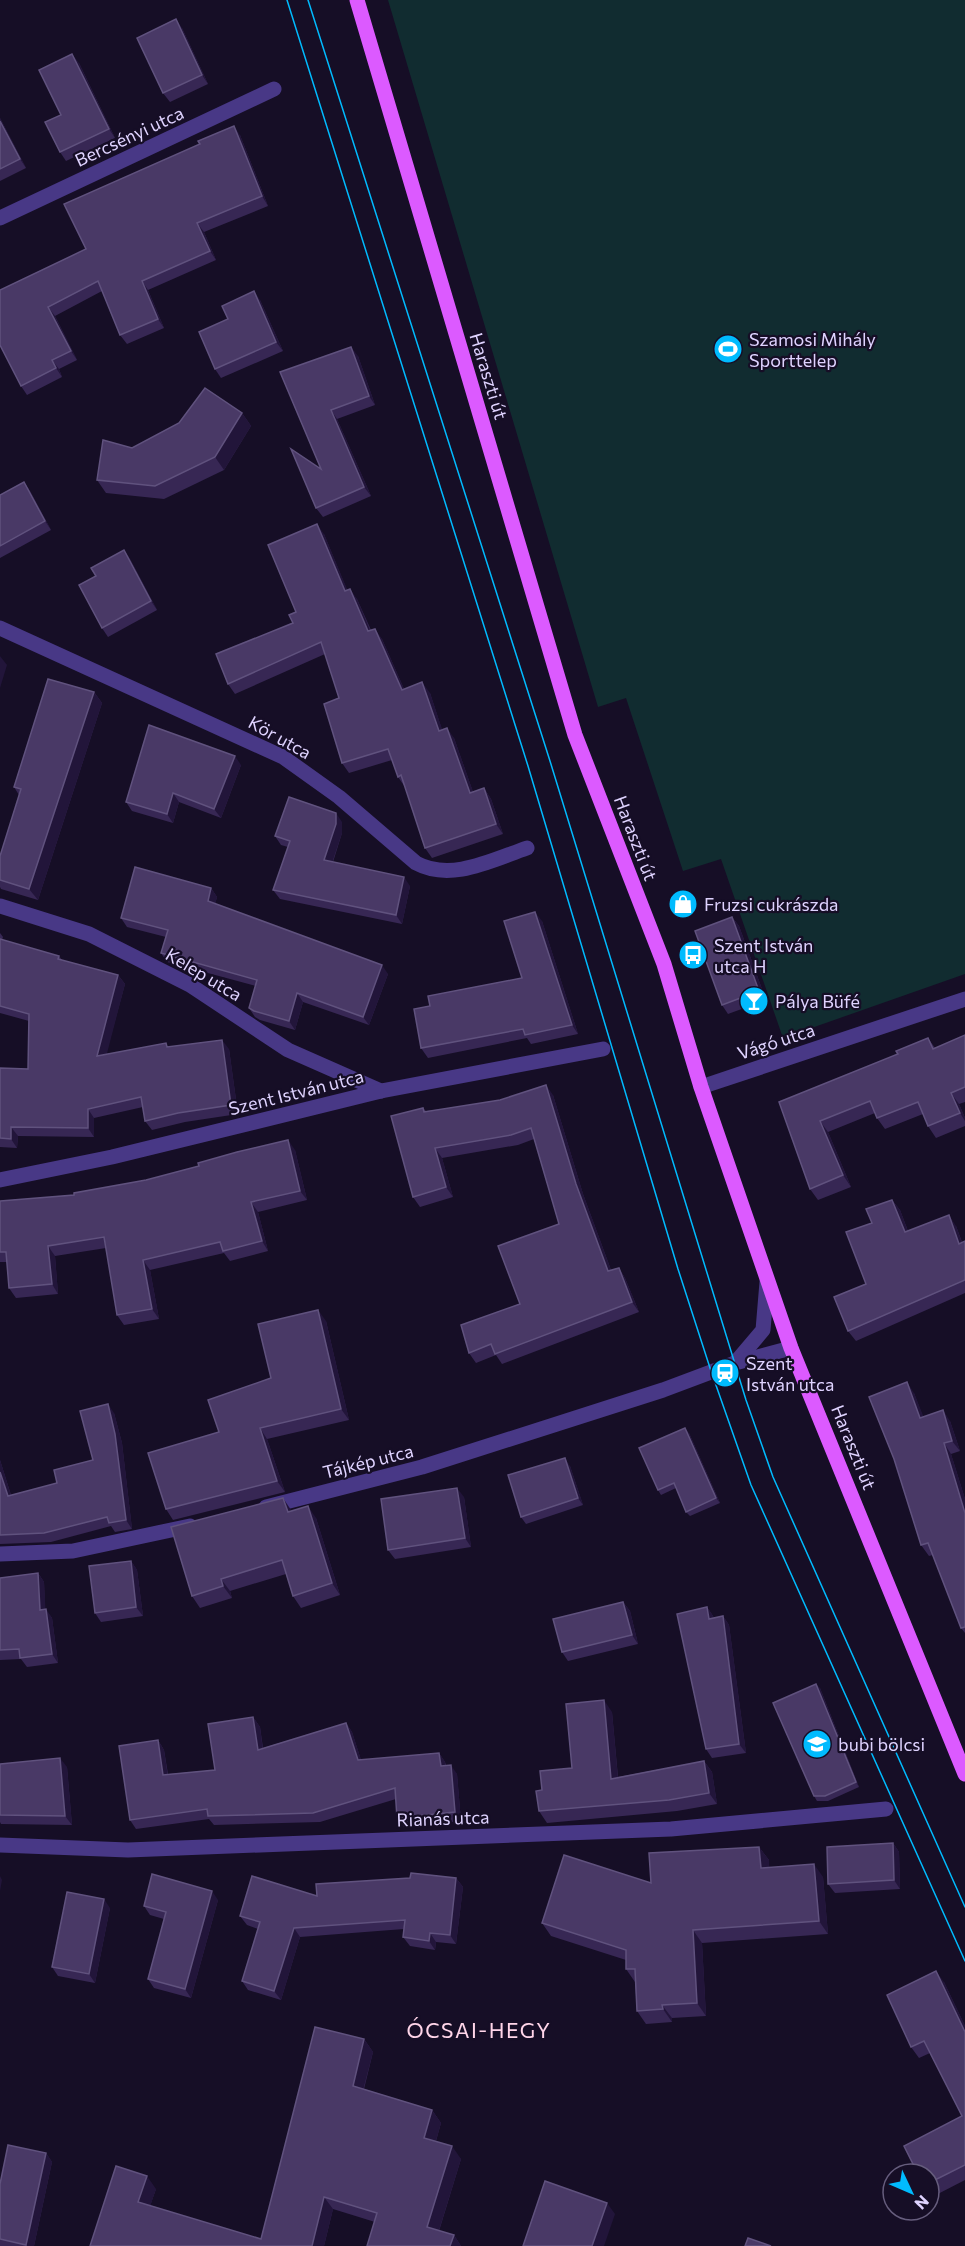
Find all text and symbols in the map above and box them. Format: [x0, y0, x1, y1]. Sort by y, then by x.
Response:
street label: Bercsényi utca [71, 101, 187, 171]
place label: Szamosi Mihály Sporttelep [749, 328, 876, 371]
street label: Haraszti út [465, 330, 513, 422]
sports icon: Szamosi Mihály Sporttelep [712, 333, 744, 365]
street label: Kör utca [245, 711, 315, 763]
street label: Haraszti út [610, 792, 662, 884]
shop icon: Fruzsi cukrászda [667, 888, 699, 920]
place label: Fruzsi cukrászda [704, 893, 839, 915]
place label: Szent István utca H [714, 934, 813, 977]
bus stop icon: Szent István utca H [677, 939, 709, 971]
street label: Kelep utca [162, 943, 246, 1005]
bar icon: Pálya Büfé [738, 985, 770, 1017]
place label: Pálya Büfé [775, 990, 860, 1012]
street label: Vágó utca [734, 1018, 818, 1064]
street label: Szent István utca [226, 1065, 366, 1119]
place label: Szent István utca [746, 1352, 834, 1395]
station icon: Szent István utca [709, 1357, 741, 1389]
street label: Haraszti út [827, 1401, 881, 1493]
street label: Tájkép utca [320, 1439, 416, 1483]
school or university icon: bubi bölcsi [801, 1728, 833, 1760]
place label: bubi bölcsi [838, 1733, 925, 1755]
street label: Rianás utca [396, 1805, 490, 1831]
district label: ÓCSAI-HEGY [407, 2017, 551, 2042]
north arrow [881, 2162, 941, 2222]
text: N [911, 2192, 933, 2214]

